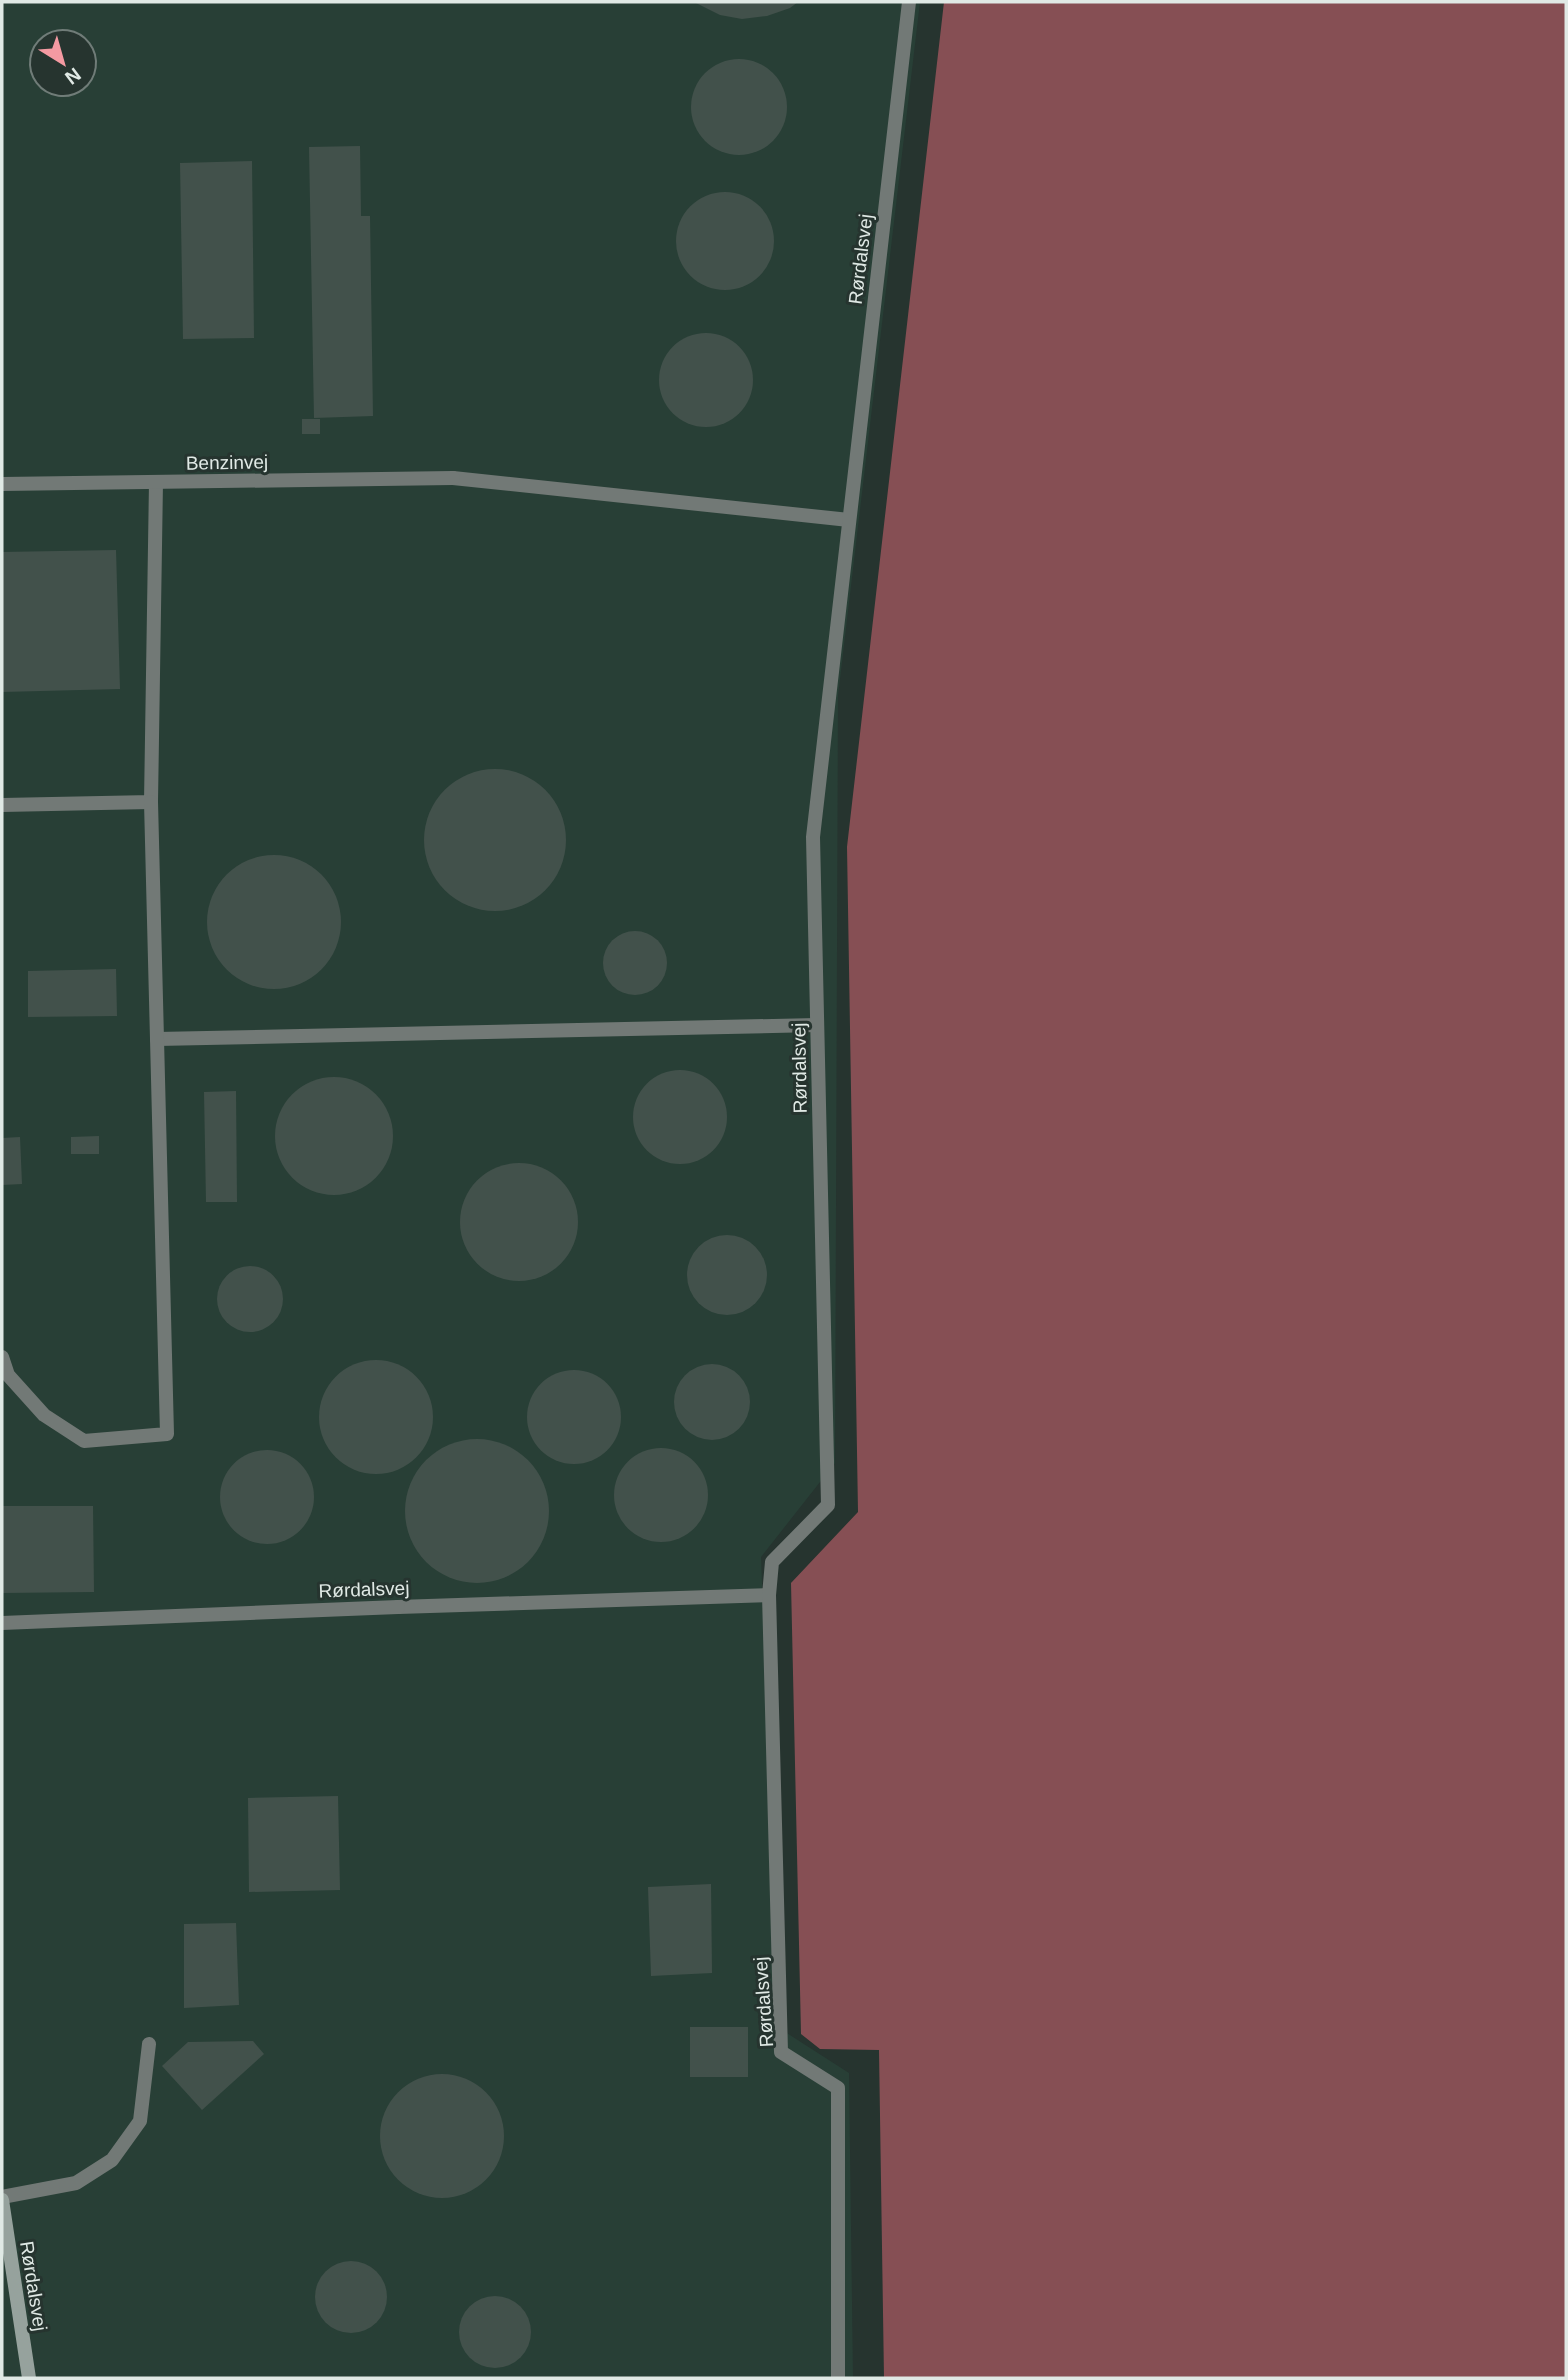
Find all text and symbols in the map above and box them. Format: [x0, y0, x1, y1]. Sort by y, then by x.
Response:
north arrow [28, 28, 98, 98]
text: N [61, 64, 85, 89]
street label: Rørdalsvej [845, 213, 876, 305]
street label: Benzinvej [186, 451, 268, 474]
street label: Rørdalsvej [788, 1022, 811, 1114]
street label: Rørdalsvej [318, 1577, 410, 1602]
street label: Rørdalsvej [750, 1956, 777, 2048]
street label: Rørdalsvej [16, 2240, 51, 2333]

